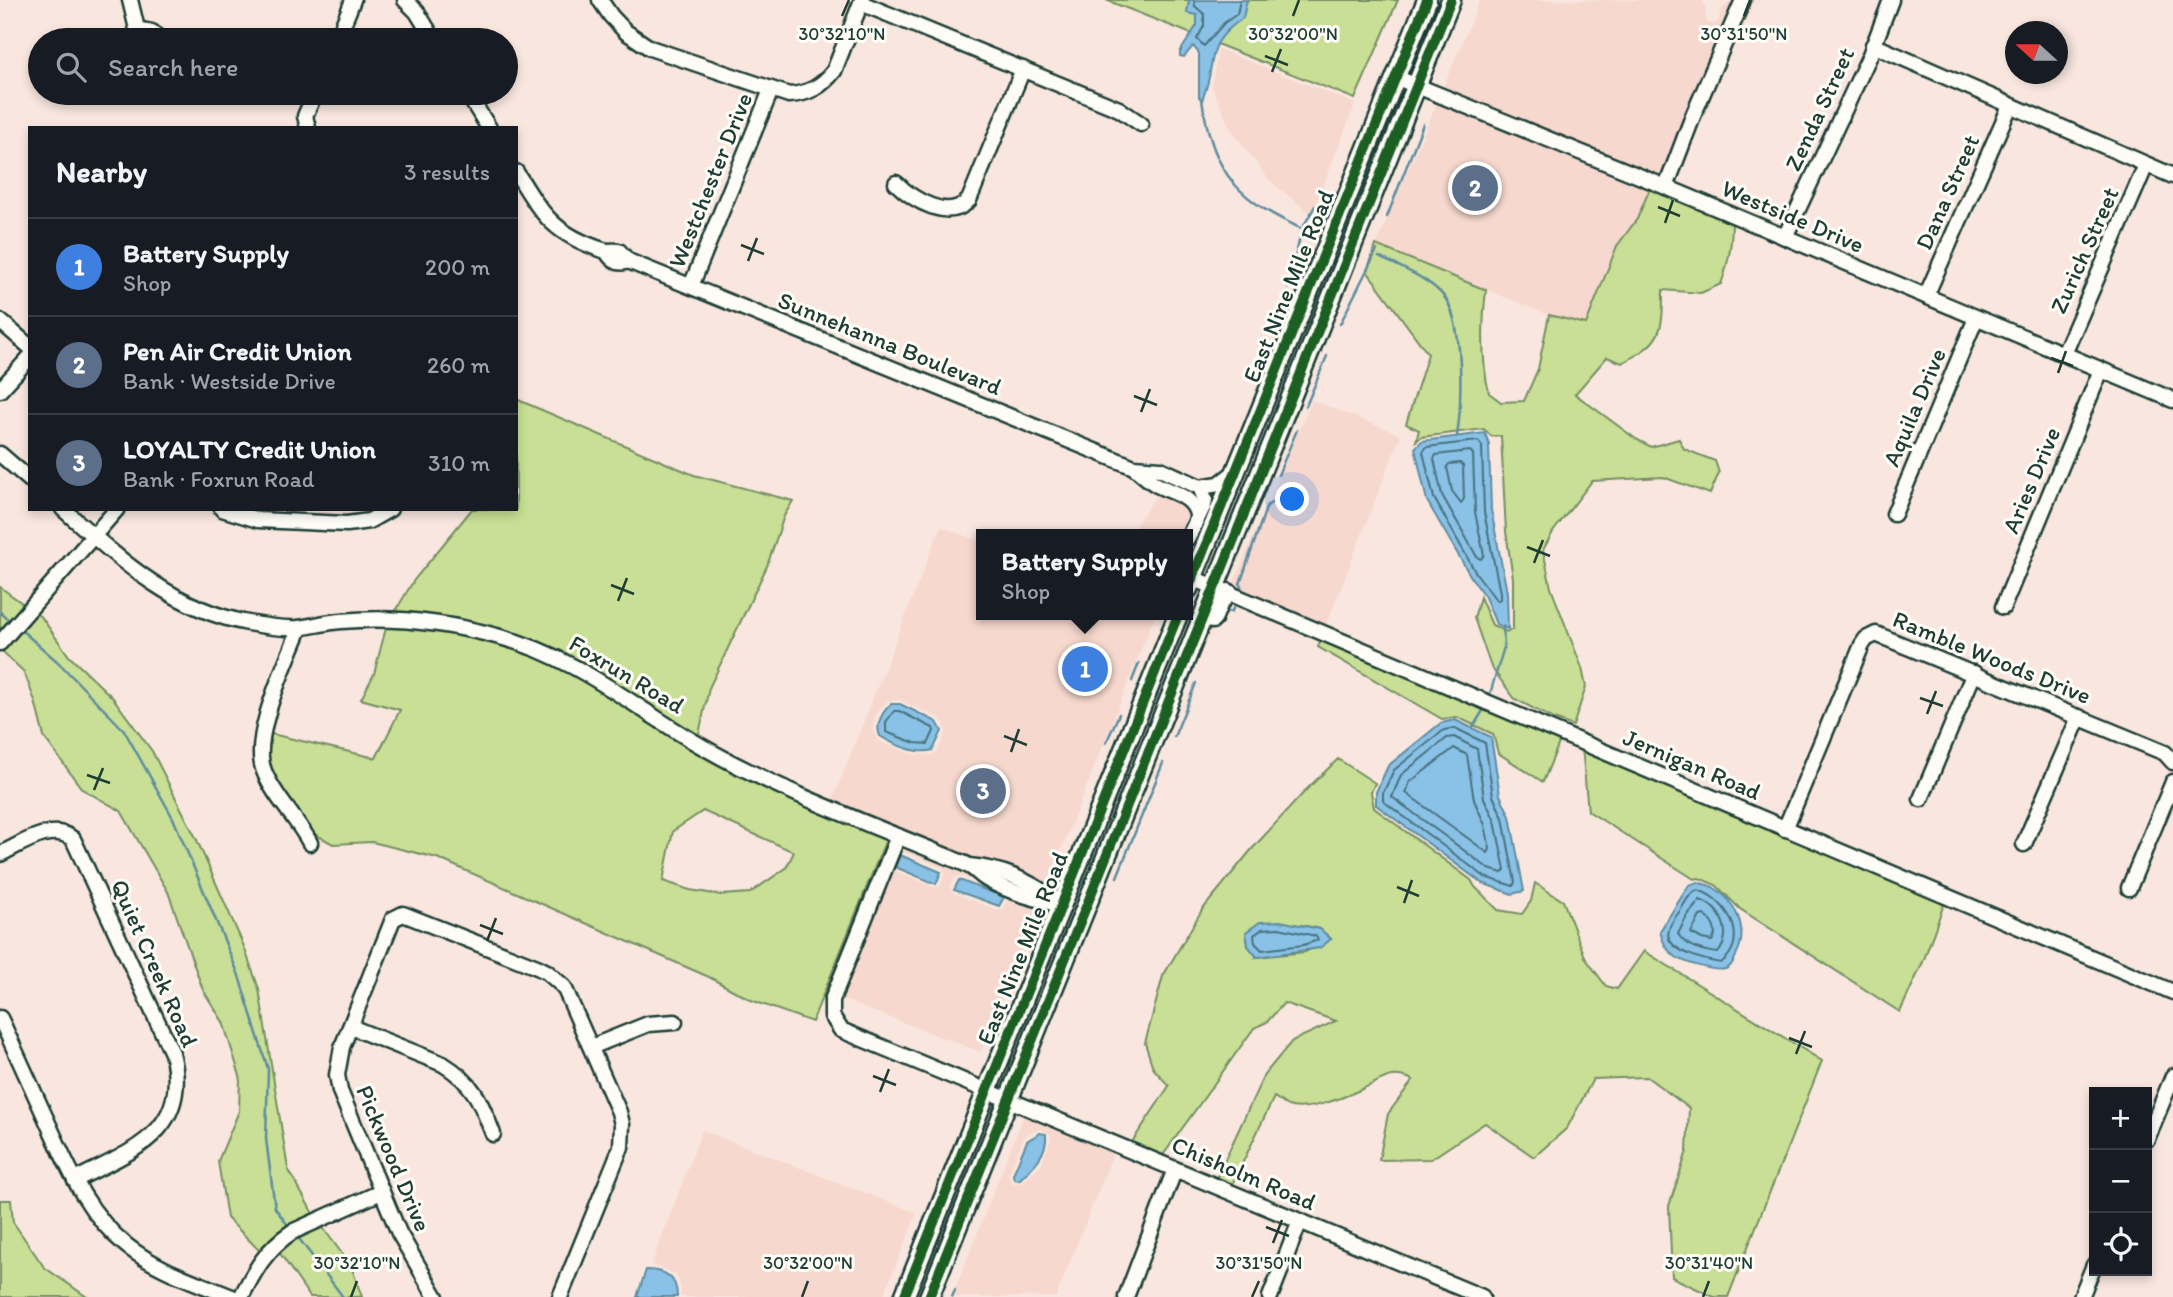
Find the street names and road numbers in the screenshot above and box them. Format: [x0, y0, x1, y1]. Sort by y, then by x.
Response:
street label: Zenda Street [1778, 43, 1860, 175]
street label: Westchester Drive [662, 88, 758, 272]
street label: Dana Street [1909, 130, 1985, 254]
street label: Westside Drive [1718, 173, 1868, 259]
street label: Zurich Street [2043, 182, 2125, 318]
street label: East Nine Mile Road [1236, 185, 1340, 387]
street label: Sunnehanna Boulevard [774, 285, 1006, 401]
street label: Aquila Drive [1876, 343, 1952, 471]
street label: Aries Drive [1996, 423, 2066, 537]
street label: Ramble Woods Drive [1889, 604, 2095, 710]
street label: Foxrun Road [564, 628, 690, 720]
street label: Jernigan Road [1619, 722, 1765, 806]
street label: East Nine Mile Road [970, 847, 1074, 1049]
street label: Quiet Creek Road [105, 875, 205, 1051]
street label: Pickwood Drive [350, 1080, 438, 1236]
street label: Chisholm Road [1168, 1130, 1320, 1216]

